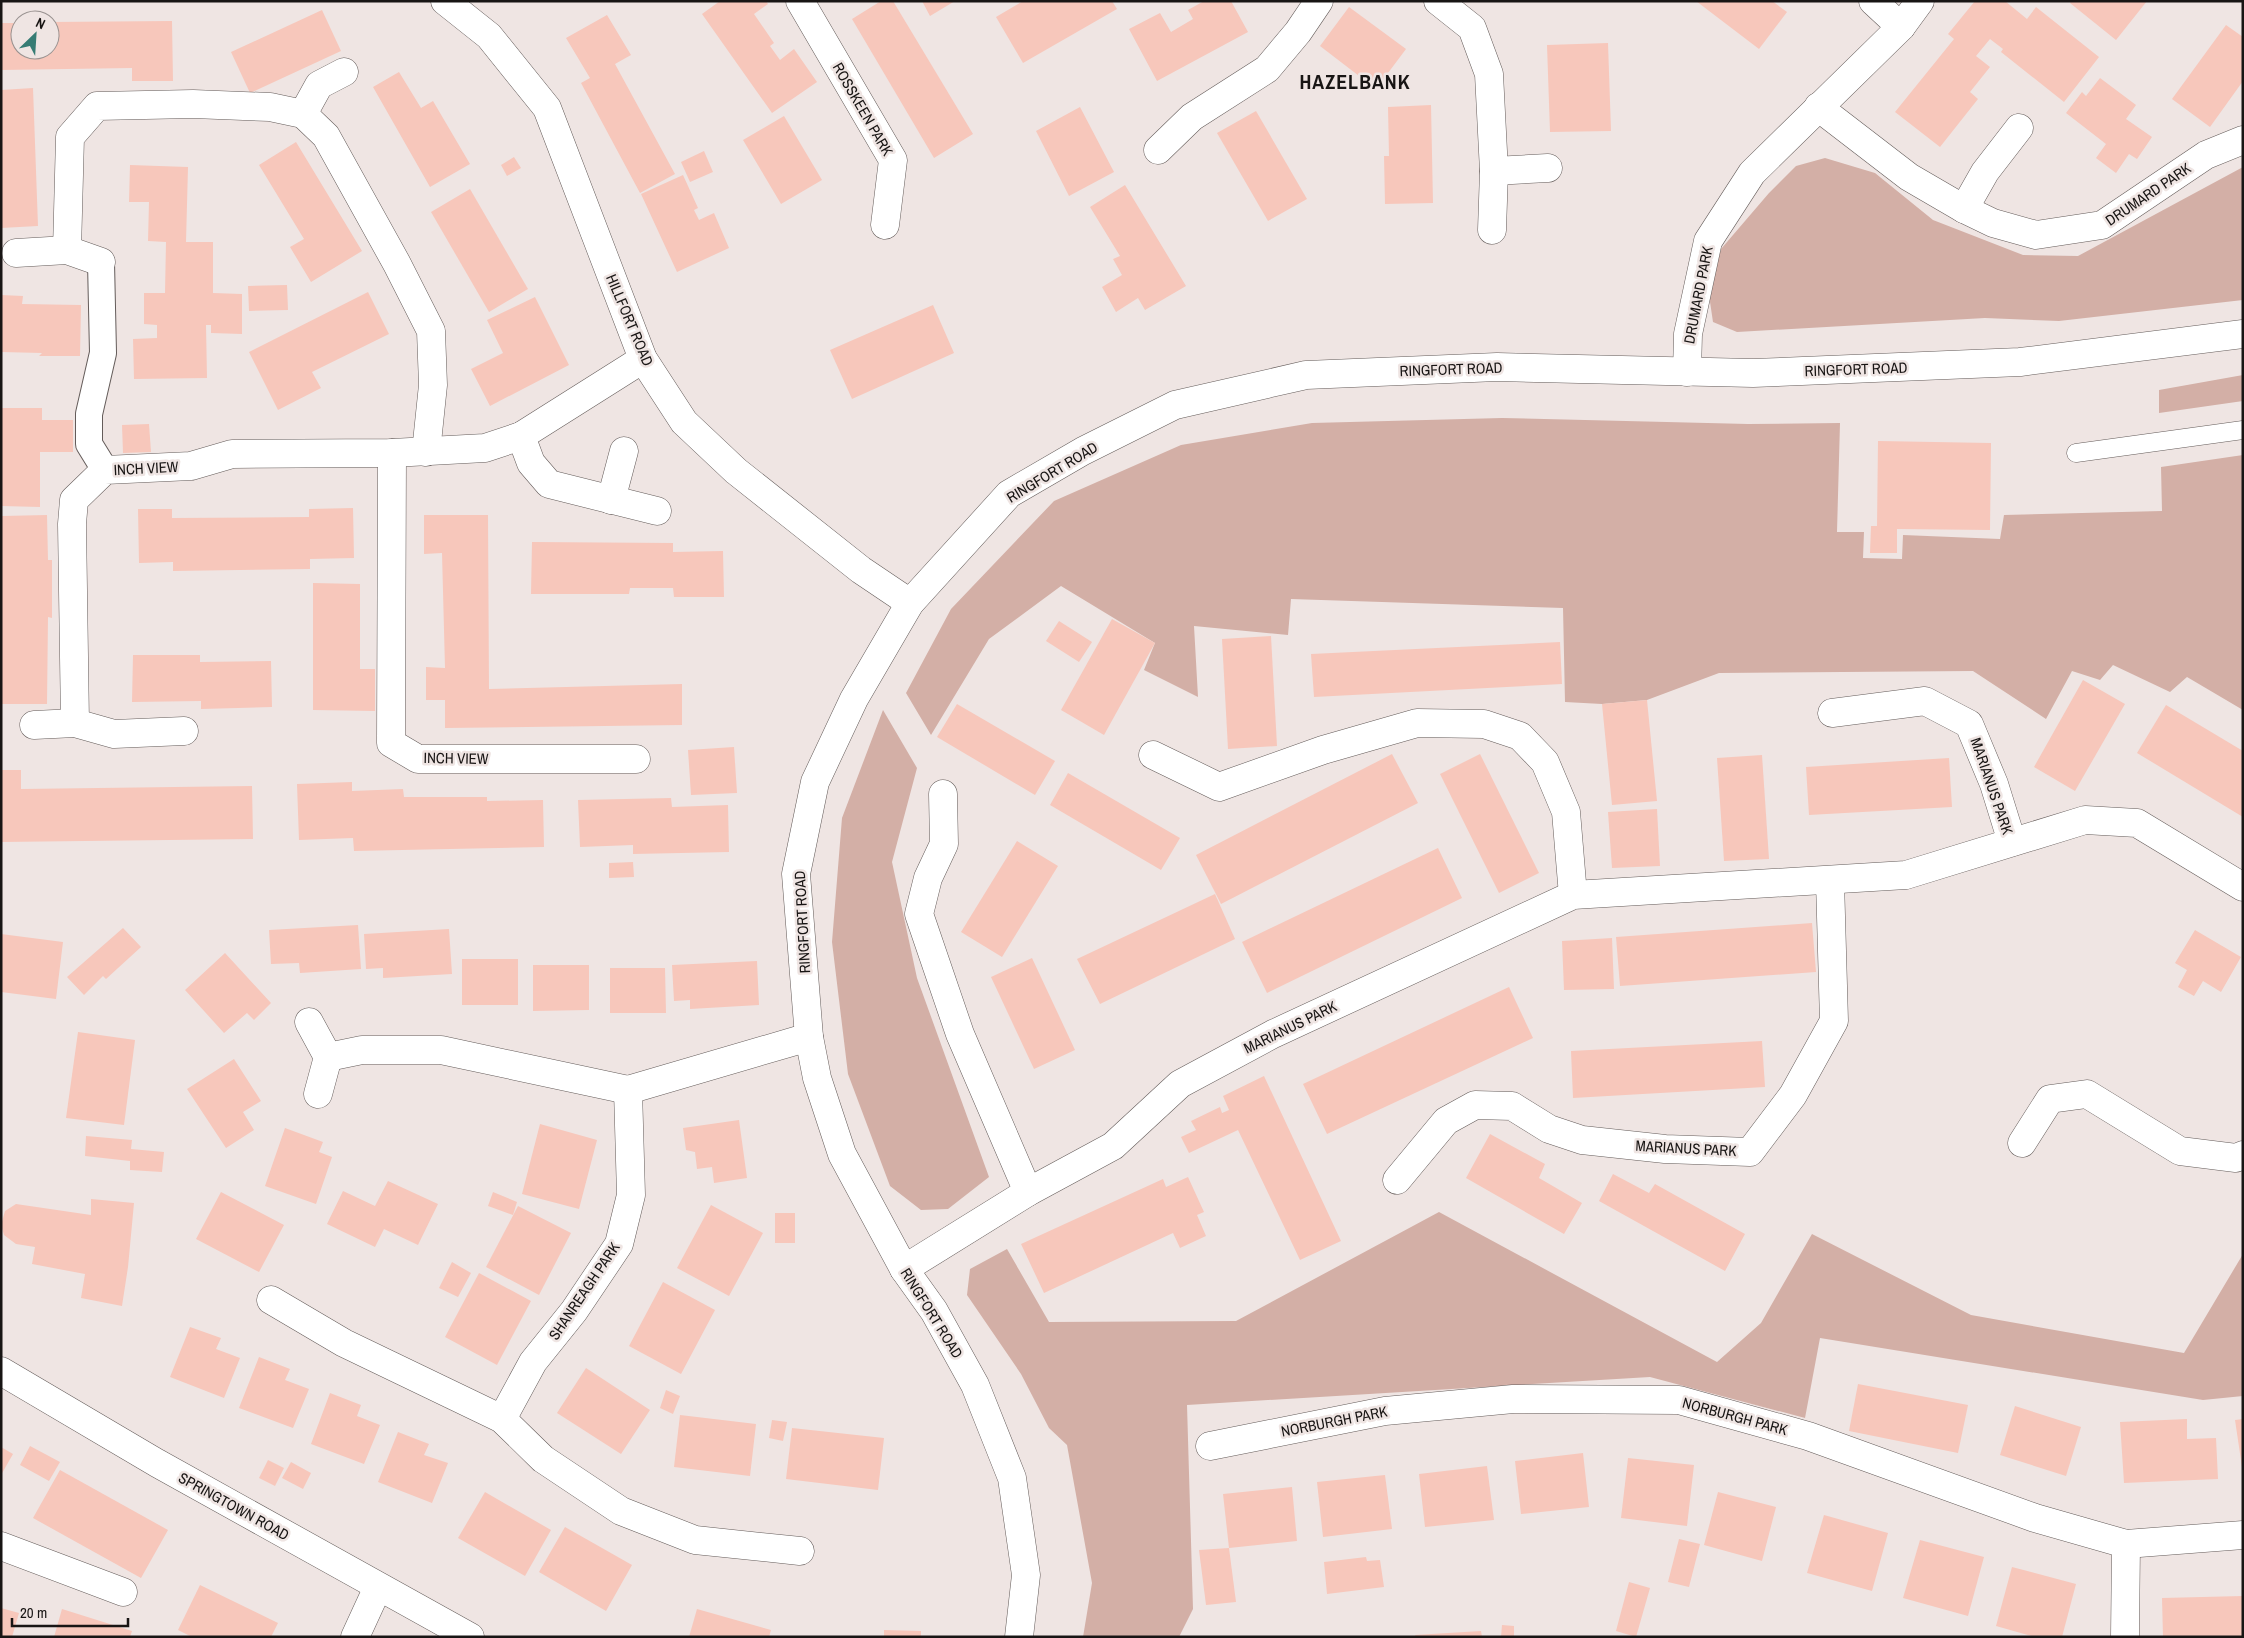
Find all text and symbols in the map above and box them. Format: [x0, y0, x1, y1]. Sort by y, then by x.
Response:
north arrow [10, 10, 60, 60]
text: N [33, 13, 48, 33]
street label: ROSSKEEN PARK [828, 59, 899, 160]
district label: HAZELBANK [1299, 68, 1411, 95]
street label: DRUMARD PARK [2101, 157, 2196, 230]
street label: DRUMARD PARK [1678, 244, 1718, 346]
street label: HILLFORT ROAD [601, 271, 659, 369]
street label: RINGFORT ROAD [1399, 357, 1503, 381]
street label: RINGFORT ROAD [1804, 357, 1908, 381]
street label: RINGFORT ROAD [1003, 436, 1102, 507]
street label: INCH VIEW [113, 456, 179, 480]
street label: MARIANUS PARK [1966, 735, 2019, 838]
street label: INCH VIEW [423, 747, 489, 769]
street label: RINGFORT ROAD [789, 870, 815, 974]
street label: MARIANUS PARK [1240, 995, 1341, 1059]
street label: MARIANUS PARK [1635, 1135, 1738, 1161]
street label: SHANREAGH PARK [543, 1237, 625, 1344]
street label: RINGFORT ROAD [896, 1264, 968, 1362]
street label: NORBURGH PARK [1680, 1392, 1791, 1440]
street label: NORBURGH PARK [1279, 1400, 1390, 1442]
street label: SPRINGTOWN ROAD [175, 1467, 293, 1545]
scale bar [12, 1596, 129, 1628]
text: 20 m [20, 1602, 47, 1623]

